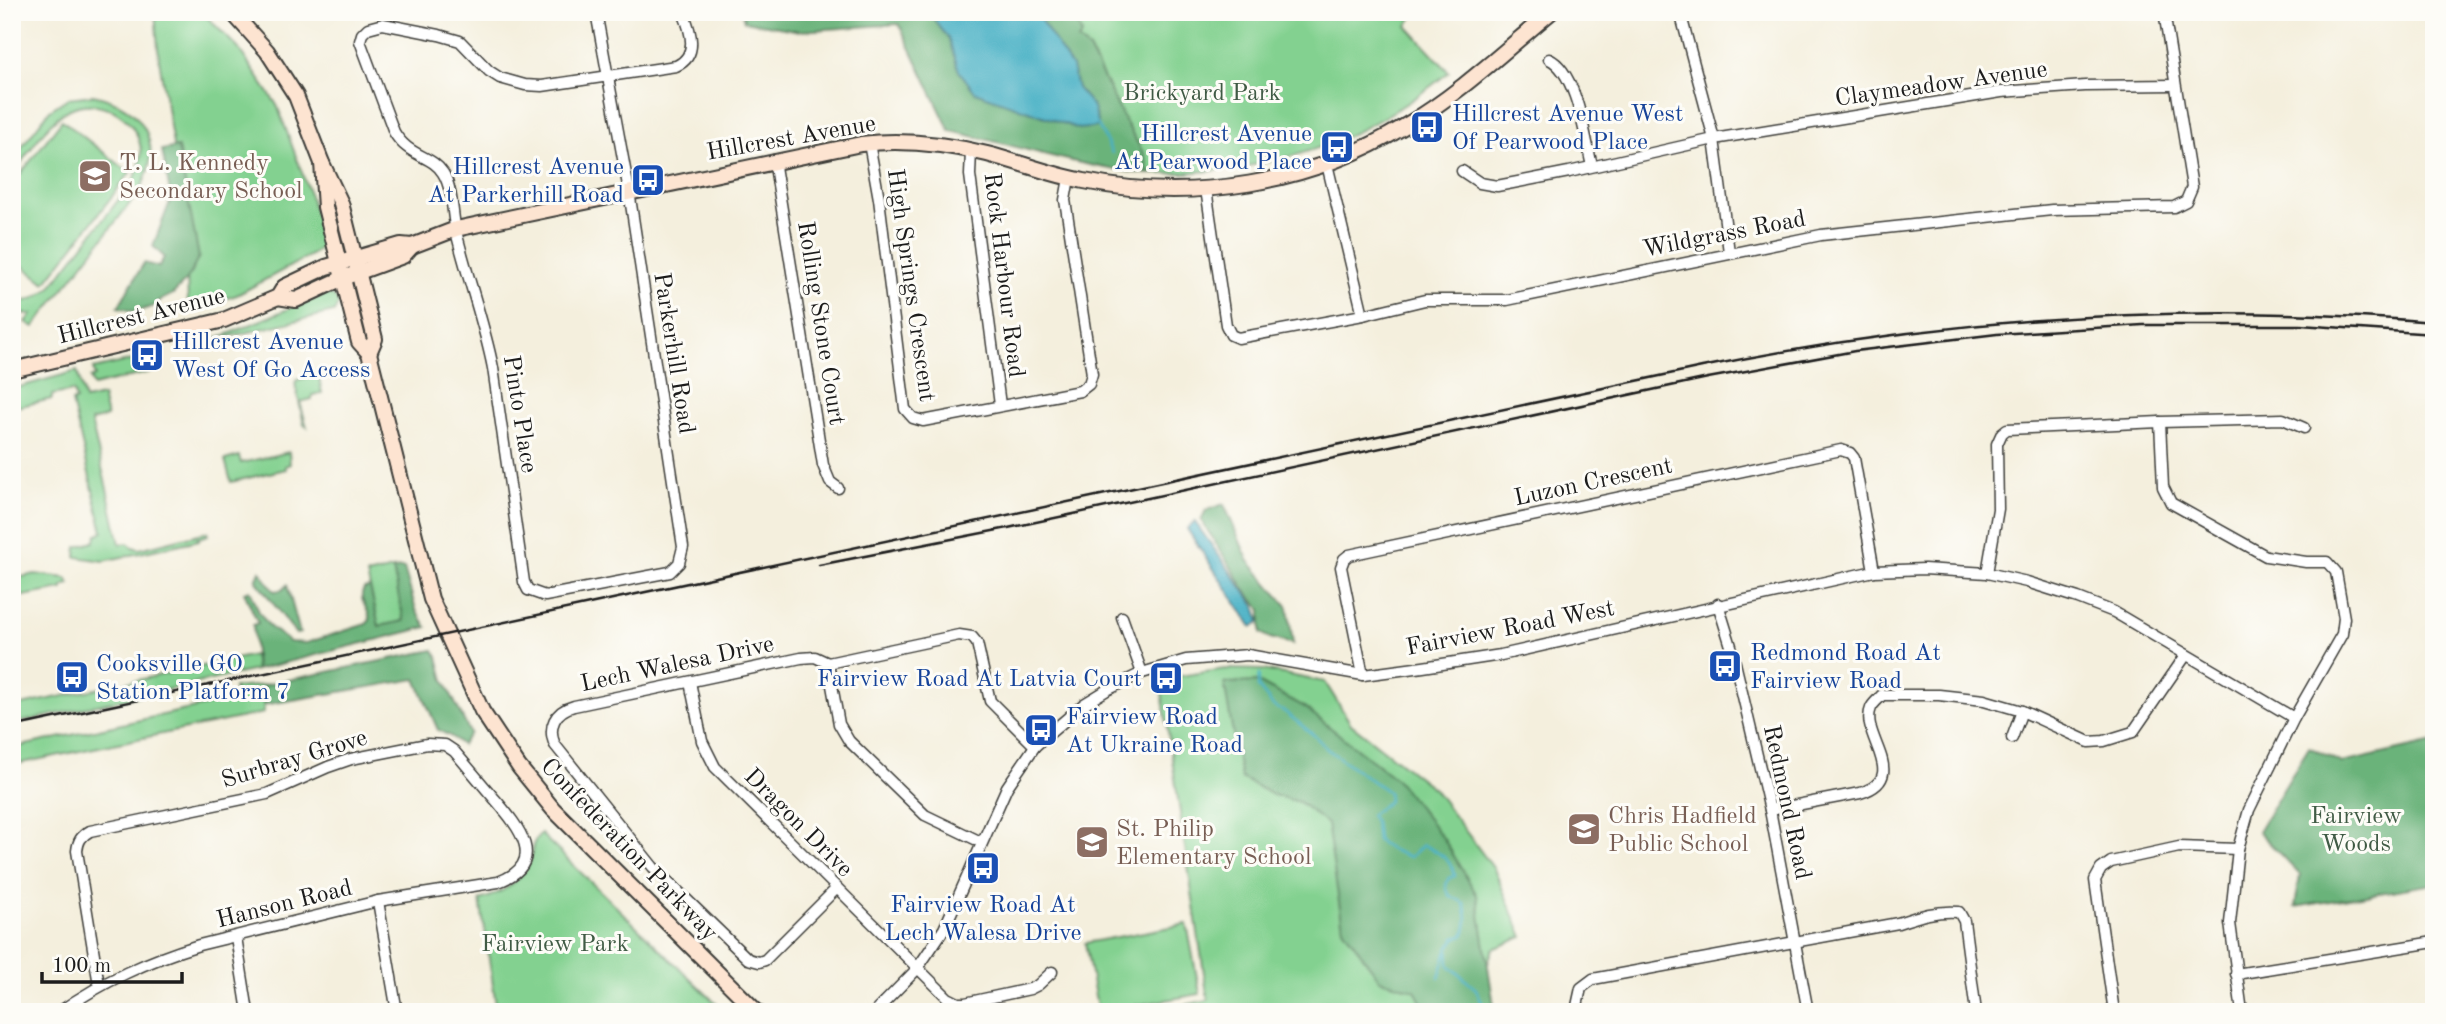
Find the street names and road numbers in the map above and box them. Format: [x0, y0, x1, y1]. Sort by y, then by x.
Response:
street label: Claymeadow Avenue [1833, 58, 2049, 112]
street label: Hillcrest Avenue [705, 112, 878, 166]
street label: High Springs Crescent [882, 167, 938, 403]
street label: Rock Harbour Road [979, 171, 1028, 379]
street label: Wildgrass Road [1641, 207, 1808, 263]
street label: Rolling Stone Court [792, 220, 848, 427]
street label: Parkerhill Road [648, 271, 698, 436]
street label: Hillcrest Avenue [55, 285, 228, 349]
street label: Pinto Place [498, 354, 540, 475]
street label: Luzon Crescent [1512, 454, 1675, 511]
street label: Fairview Road West [1404, 597, 1617, 661]
street label: Lech Walesa Drive [579, 633, 776, 697]
street label: Redmond Road [1758, 723, 1814, 882]
street label: Surbray Grove [219, 726, 370, 793]
street label: Confederation Parkway [535, 755, 722, 946]
street label: Dragon Drive [739, 765, 856, 882]
street label: Hanson Road [214, 876, 355, 933]

